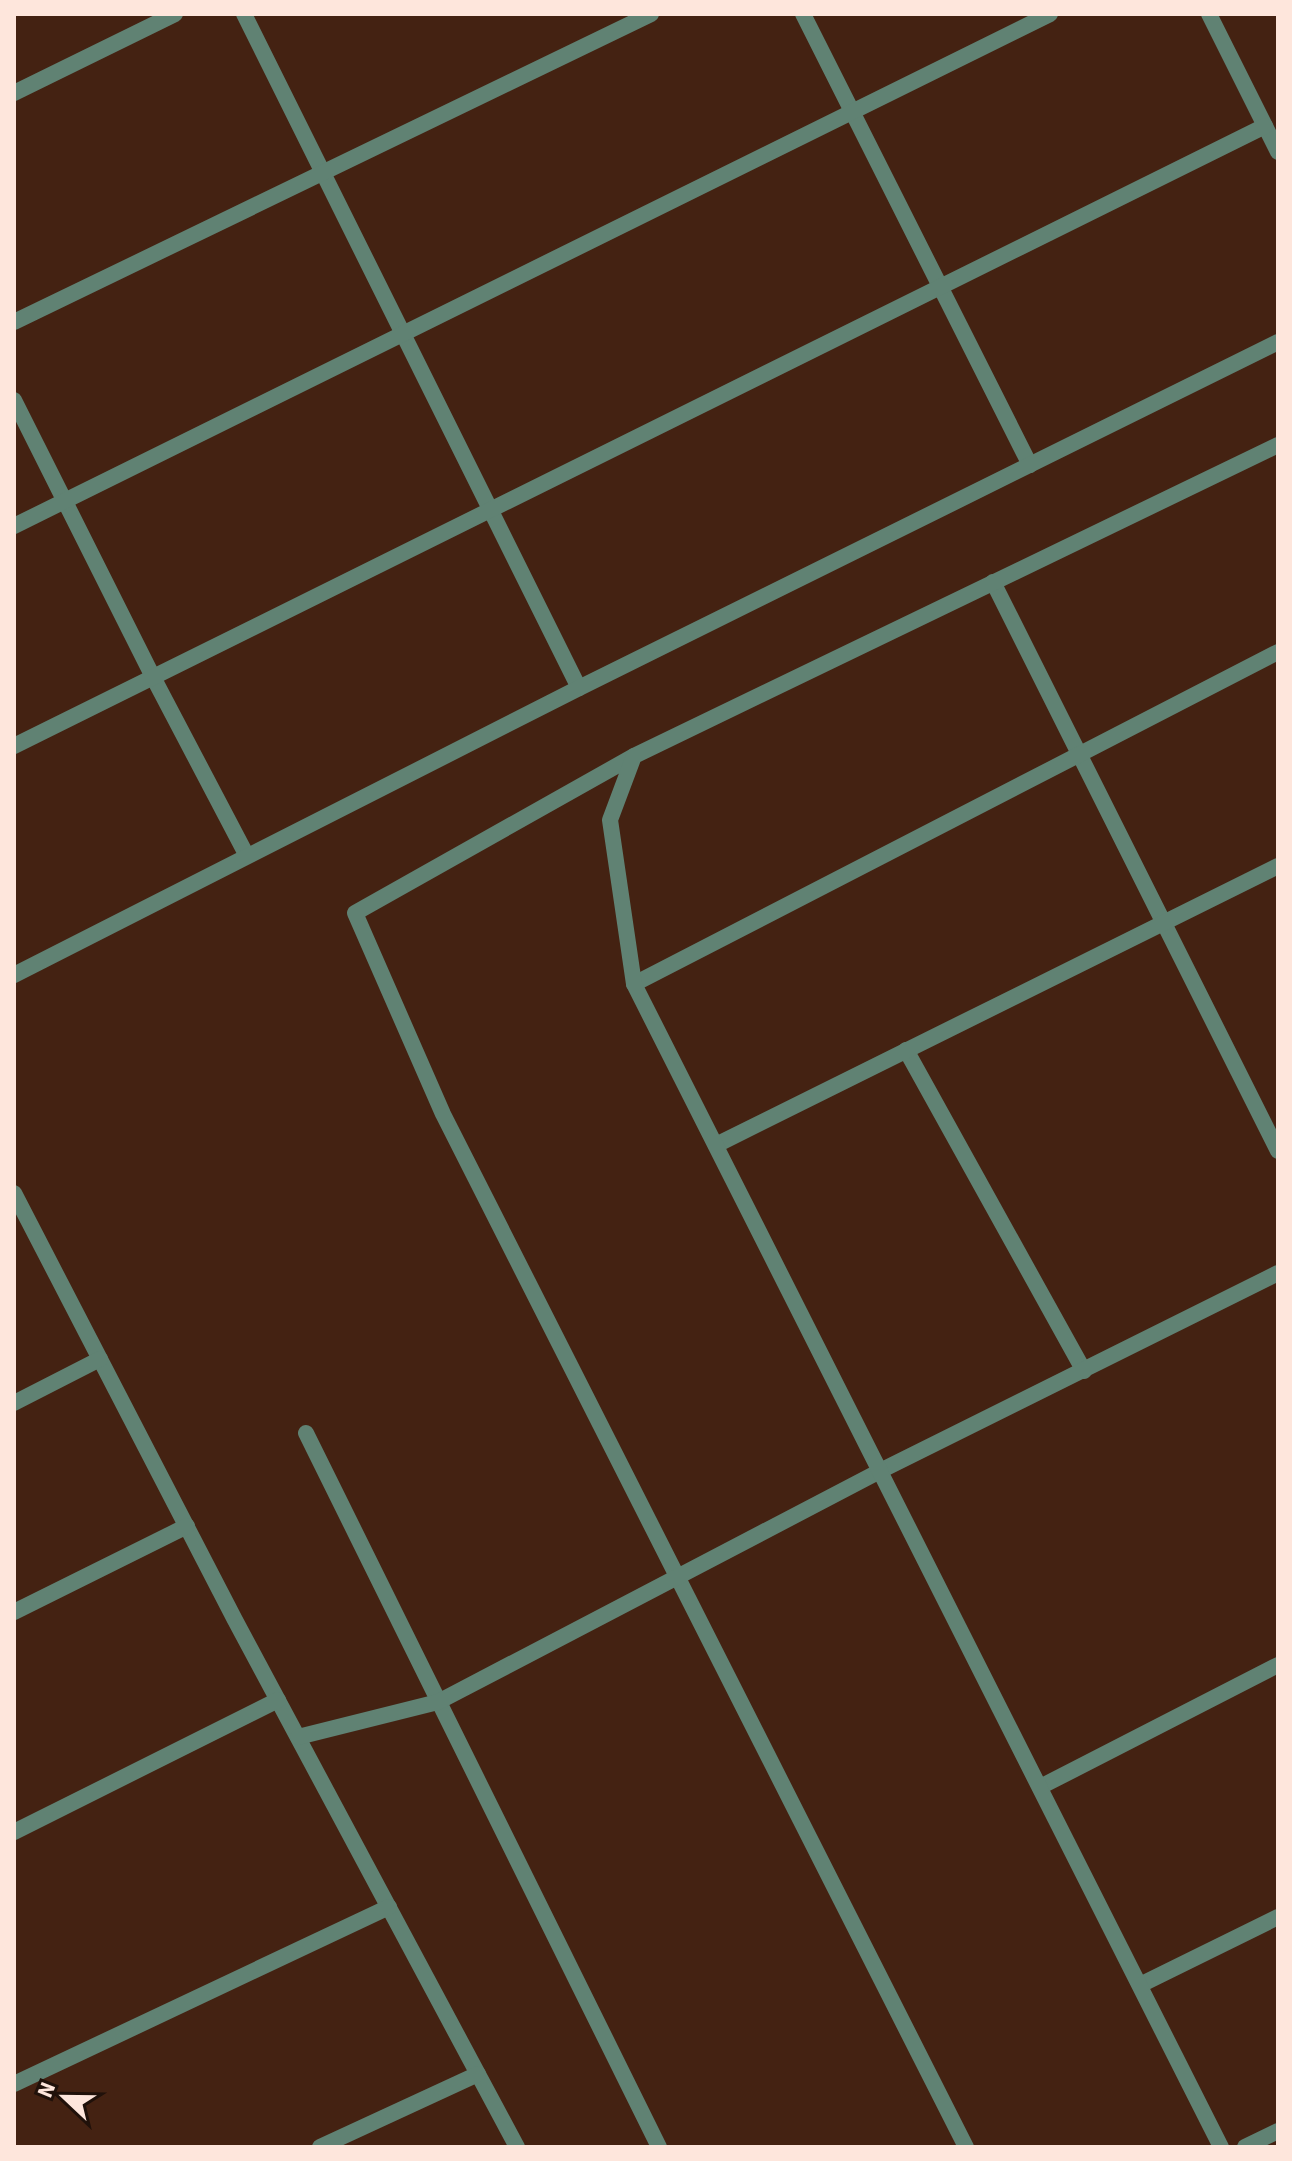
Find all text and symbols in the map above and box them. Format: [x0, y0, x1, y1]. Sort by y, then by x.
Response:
north arrow [24, 2057, 104, 2137]
text: N [29, 2077, 64, 2103]

